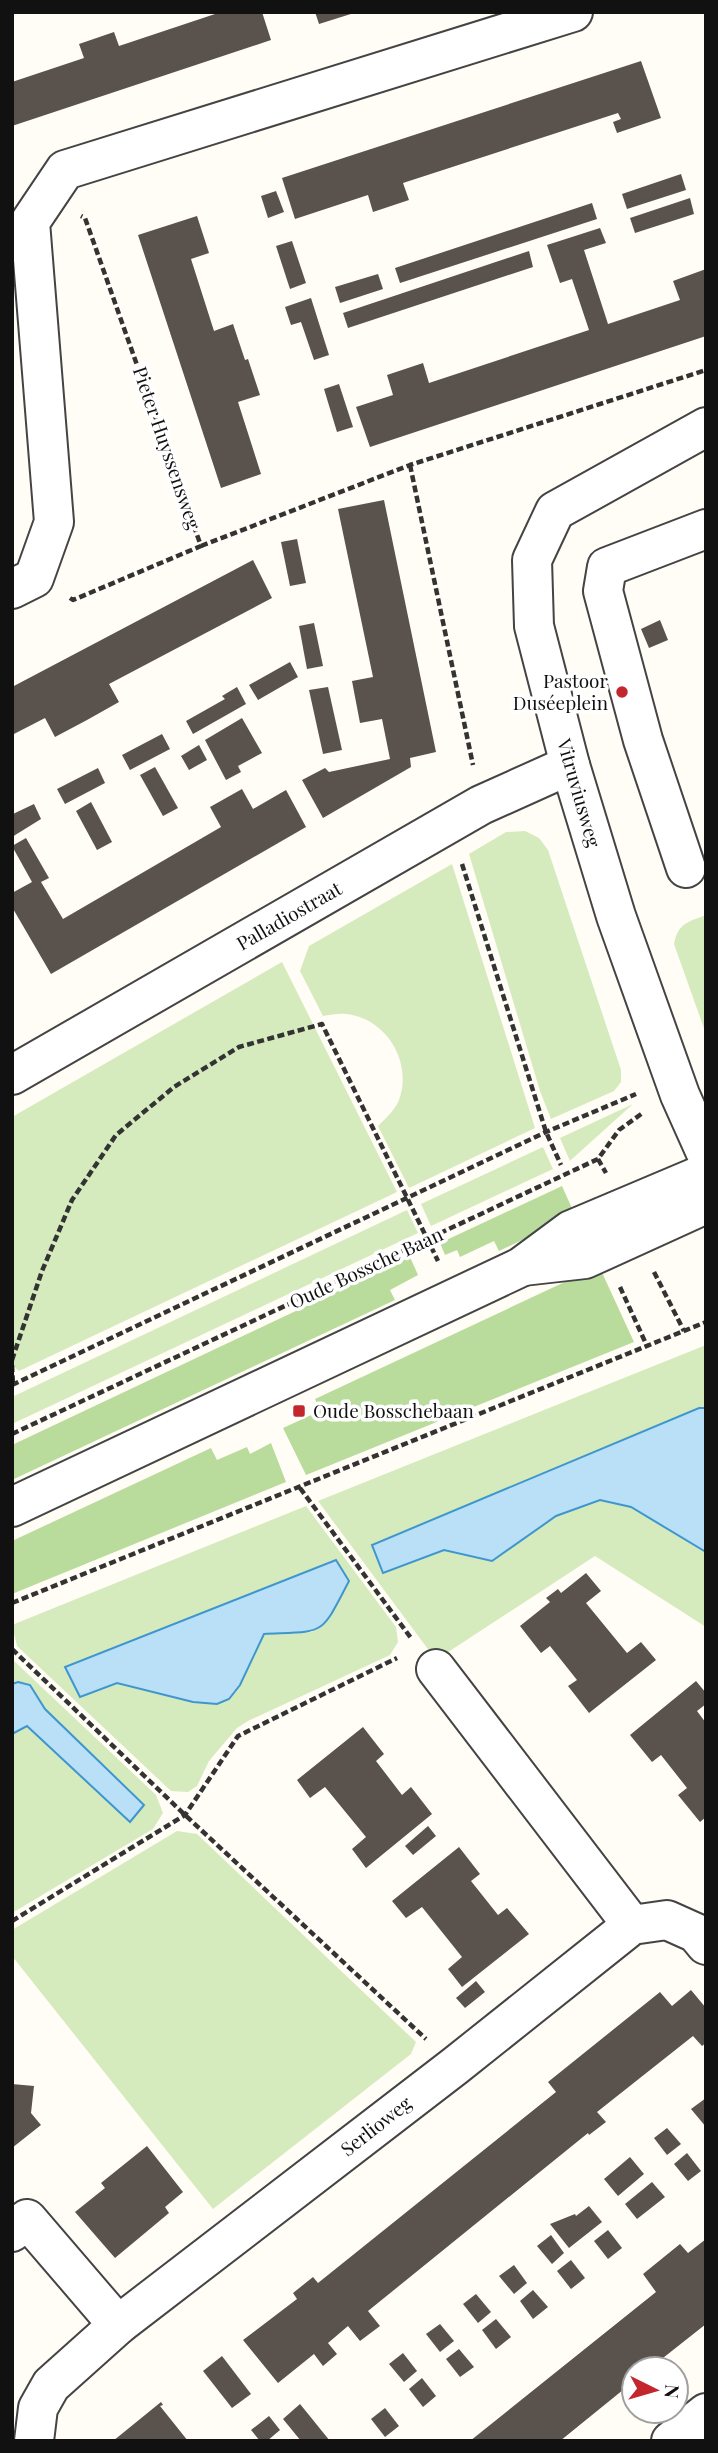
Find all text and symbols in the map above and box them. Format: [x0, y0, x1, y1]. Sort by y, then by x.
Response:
street label: Pieter Huyssensweg [128, 363, 208, 533]
place label: Pastoor Duséeplein [513, 667, 609, 715]
marker: Pastoor Duséeplein [614, 684, 630, 700]
street label: Vitruviusweg [552, 734, 608, 850]
street label: Palladiostraat [231, 874, 346, 956]
street label: Oude Bossche Baan [285, 1220, 447, 1314]
place label: Oude Bosschebaan [313, 1397, 474, 1423]
marker: Oude Bosschebaan [291, 1403, 307, 1419]
street label: Serlioweg [335, 2089, 416, 2161]
north arrow [620, 2355, 690, 2425]
text: N [659, 2384, 686, 2400]

